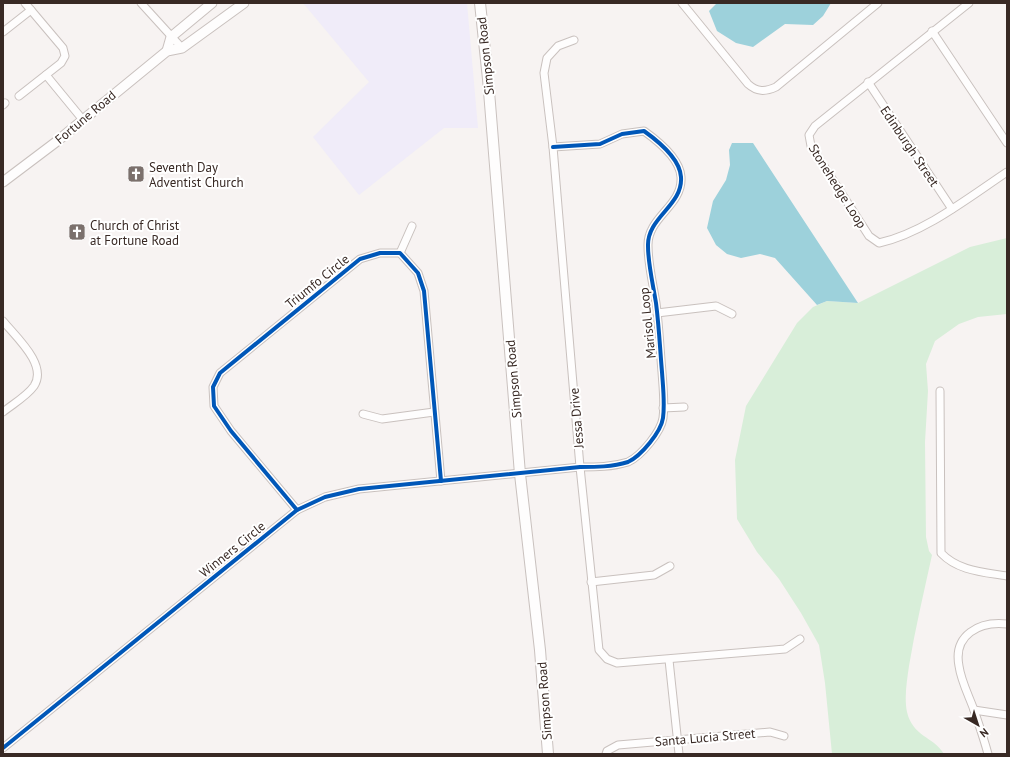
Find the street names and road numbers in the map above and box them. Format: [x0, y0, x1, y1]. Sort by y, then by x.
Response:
street label: Simpson Road [473, 16, 498, 96]
street label: Fortune Road [51, 87, 119, 148]
street label: Edinburgh Street [876, 103, 943, 190]
street label: Stonehedge Loop [805, 141, 870, 232]
street label: Triumfo Circle [282, 250, 353, 312]
street label: Marisol Loop [635, 287, 660, 359]
street label: Simpson Road [502, 339, 525, 419]
street label: Jessa Drive [565, 387, 588, 450]
street label: Winners Circle [196, 518, 269, 581]
street label: Simpson Road [533, 661, 556, 741]
street label: Santa Lucia Street [654, 725, 757, 750]

